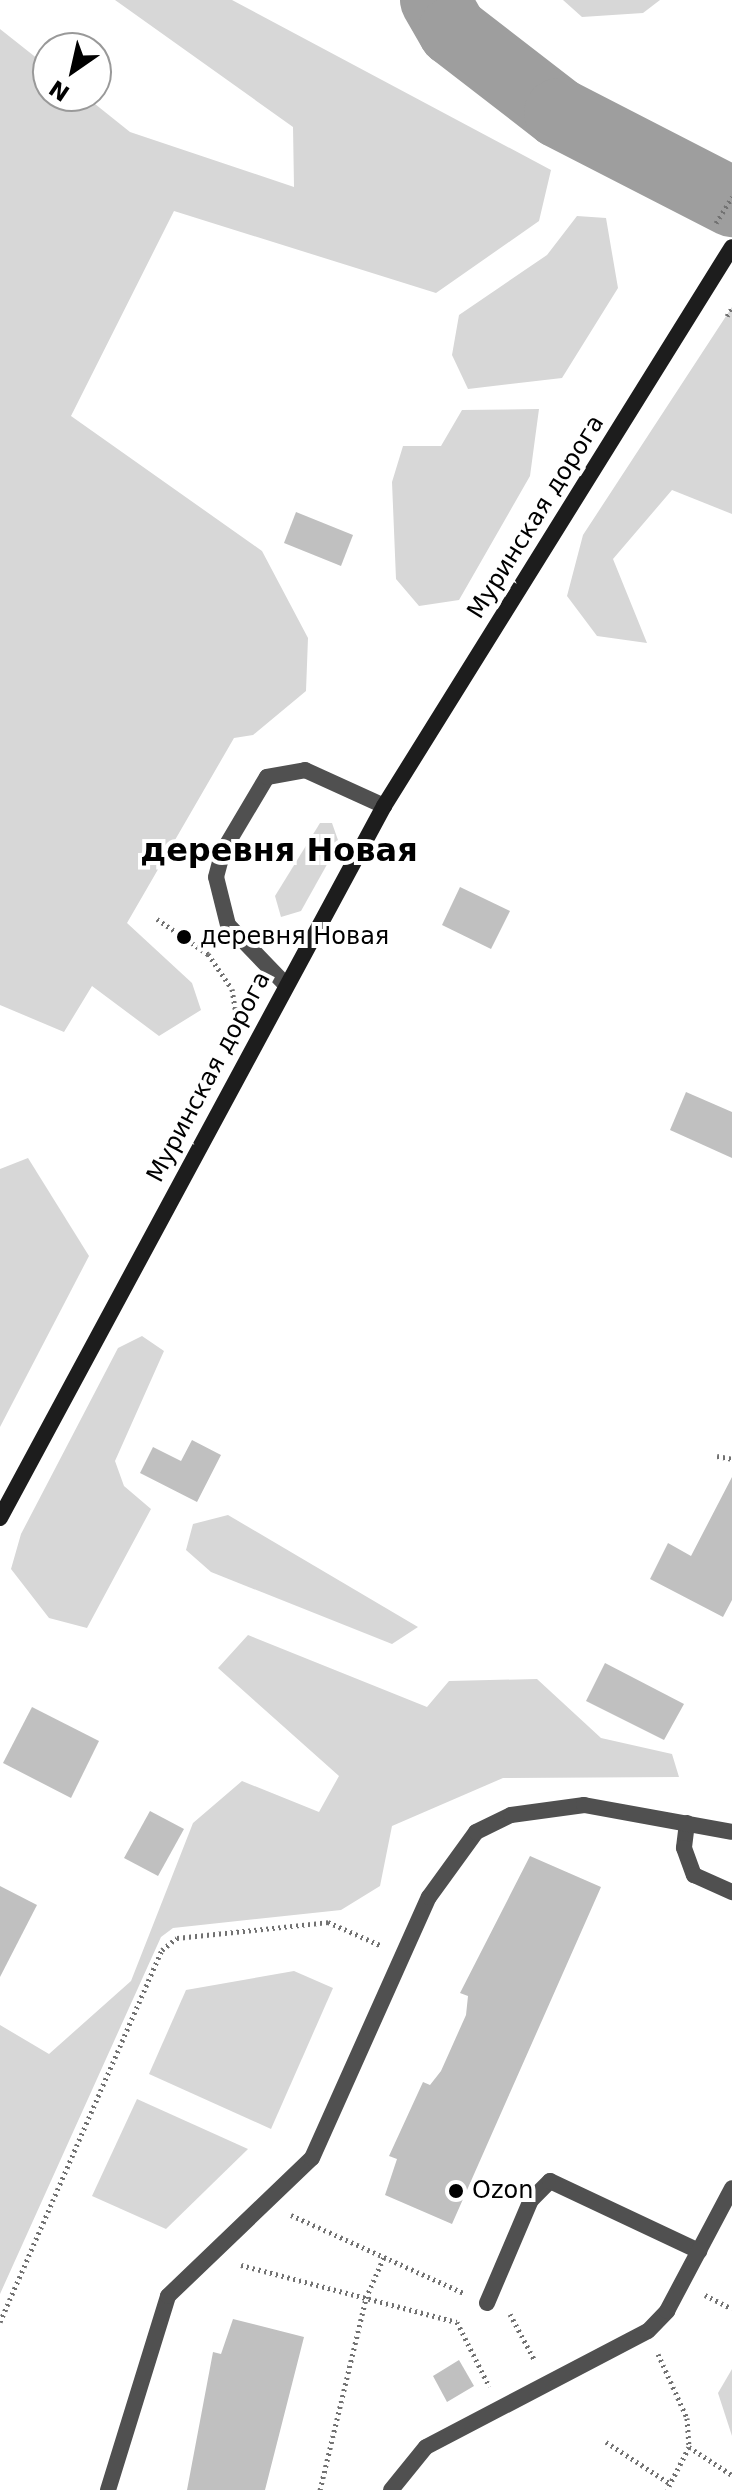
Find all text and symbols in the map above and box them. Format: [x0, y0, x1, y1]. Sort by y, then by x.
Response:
north arrow [32, 32, 112, 112]
text: N [45, 75, 74, 106]
street label: Муринская дорога [462, 410, 610, 624]
district label: деревня Новая [140, 831, 418, 869]
place label: деревня Новая [200, 923, 389, 951]
marker: деревня Новая [175, 928, 193, 946]
street label: Муринская дорога [141, 967, 277, 1187]
place label: Ozon [472, 2177, 533, 2205]
marker: Ozon [447, 2182, 465, 2200]

